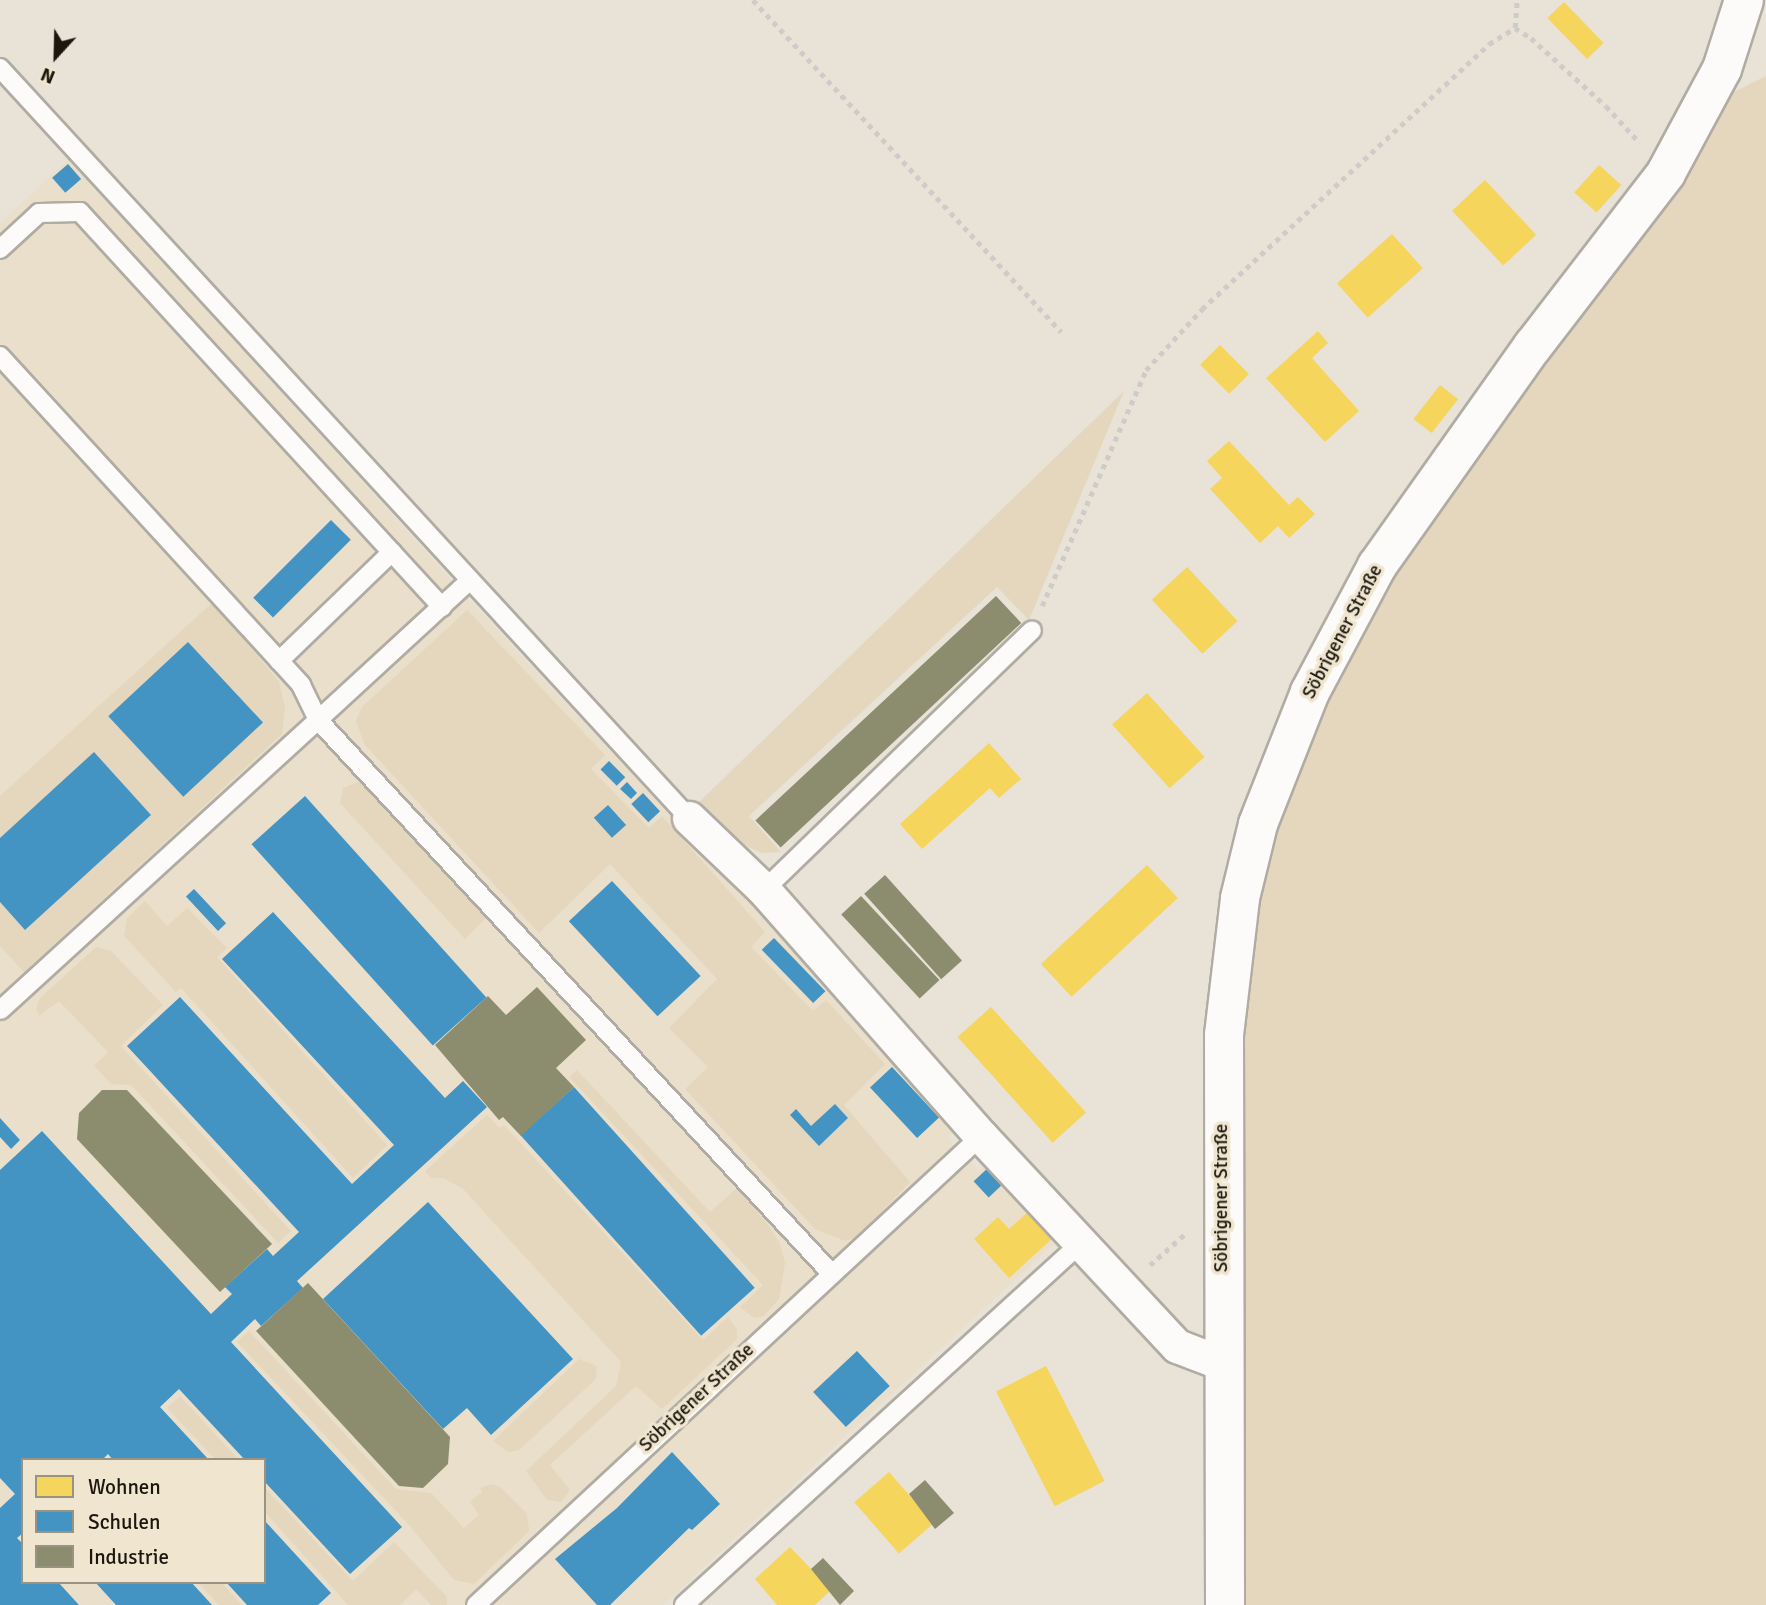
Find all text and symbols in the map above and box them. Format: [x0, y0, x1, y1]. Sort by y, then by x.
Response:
north arrow [21, 21, 91, 91]
text: N [38, 62, 59, 89]
street label: Söbrigener Straße [1298, 561, 1388, 703]
street label: Söbrigener Straße [1211, 1124, 1233, 1272]
street label: Söbrigener Straße [635, 1339, 759, 1457]
legend [21, 1458, 266, 1584]
text: Wohnen [88, 1474, 161, 1500]
text: Schulen [88, 1509, 160, 1535]
text: Industrie [88, 1544, 169, 1570]

